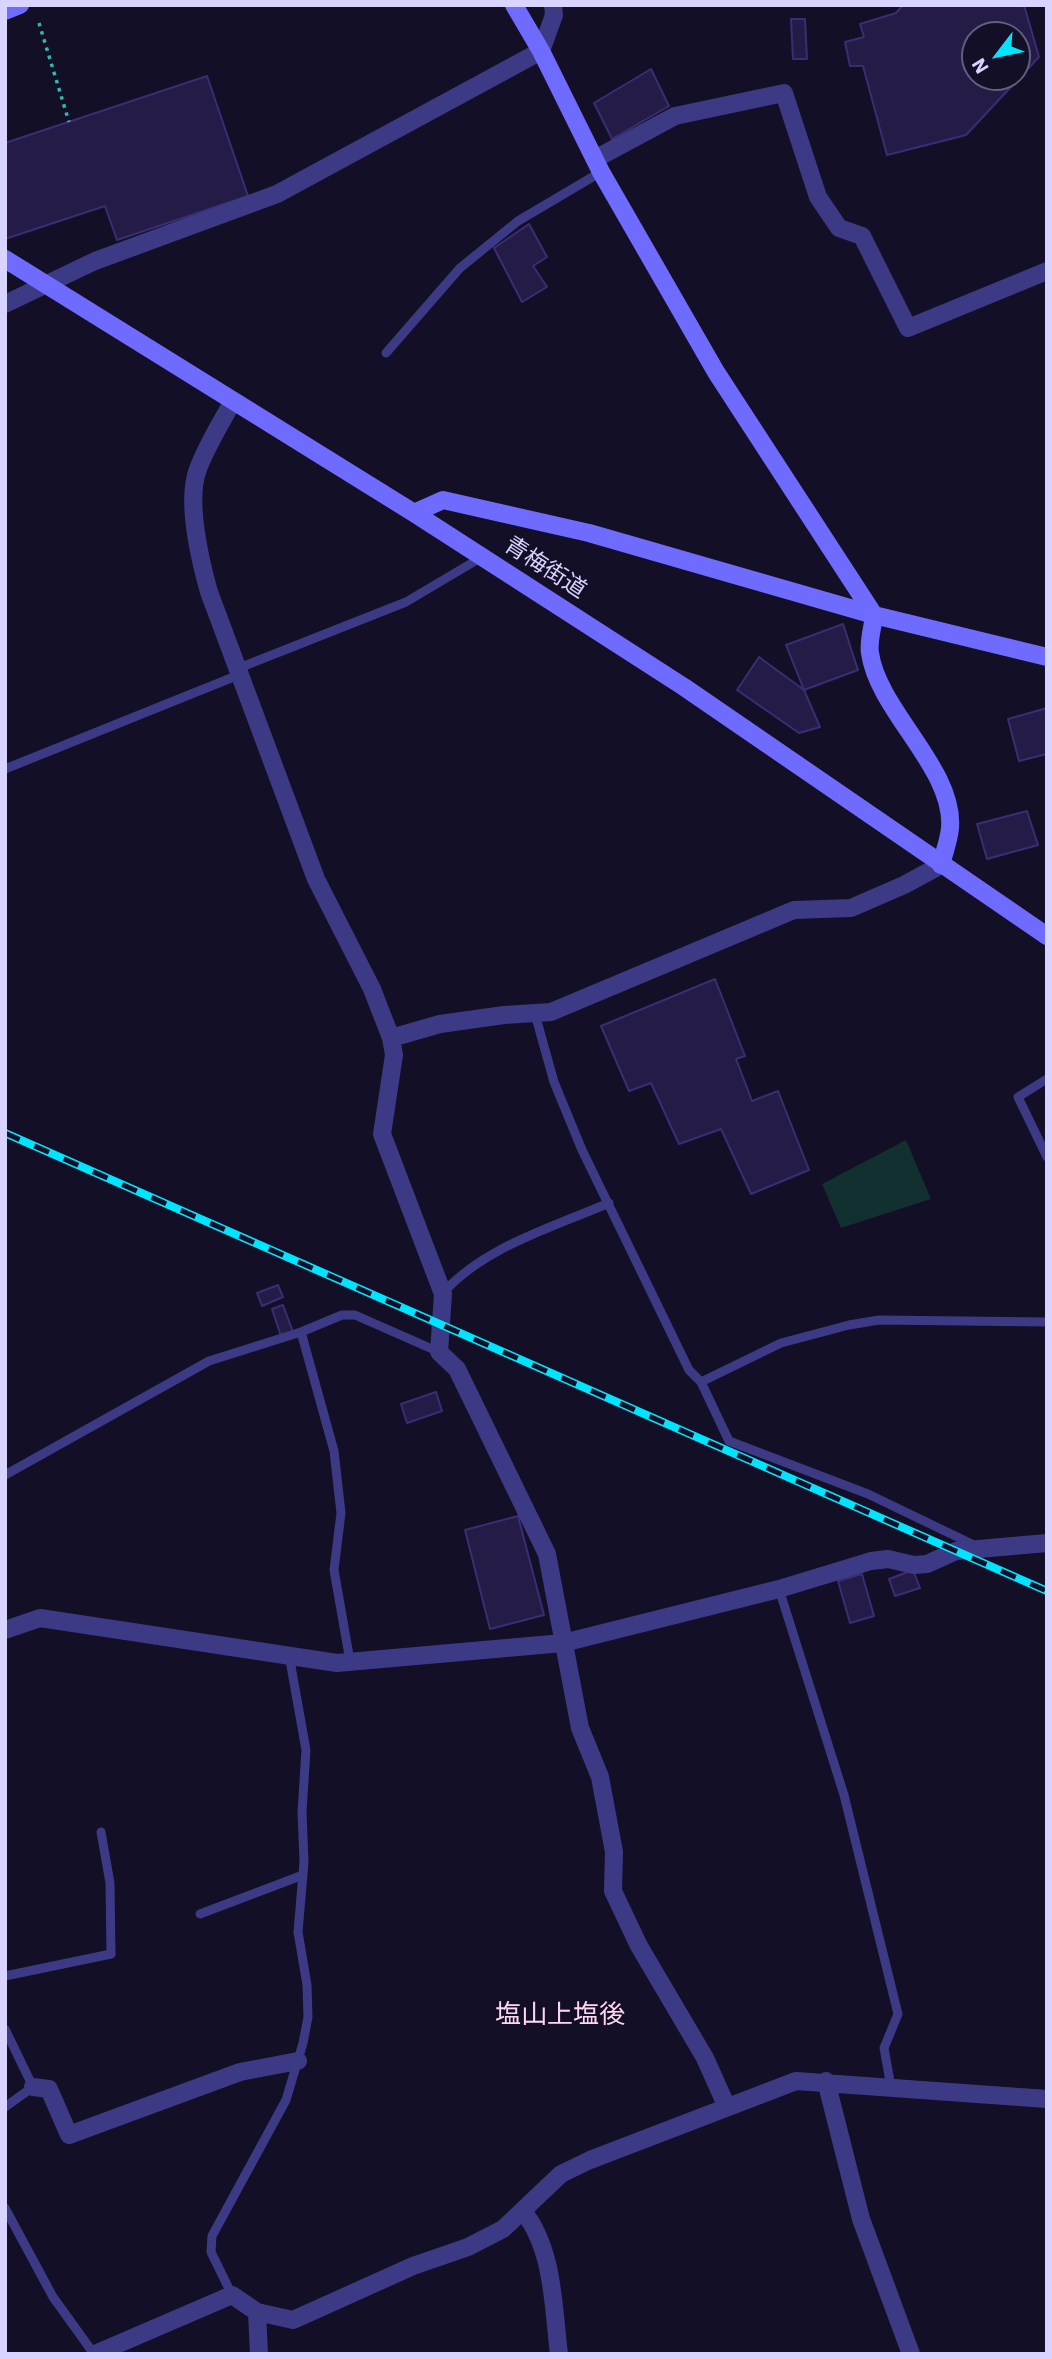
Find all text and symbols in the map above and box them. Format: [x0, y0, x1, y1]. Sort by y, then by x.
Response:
north arrow [961, 21, 1031, 91]
text: N [966, 54, 994, 78]
street label: 青梅街道 [499, 531, 591, 605]
district label: 塩山上塩後 [495, 1999, 625, 2031]

